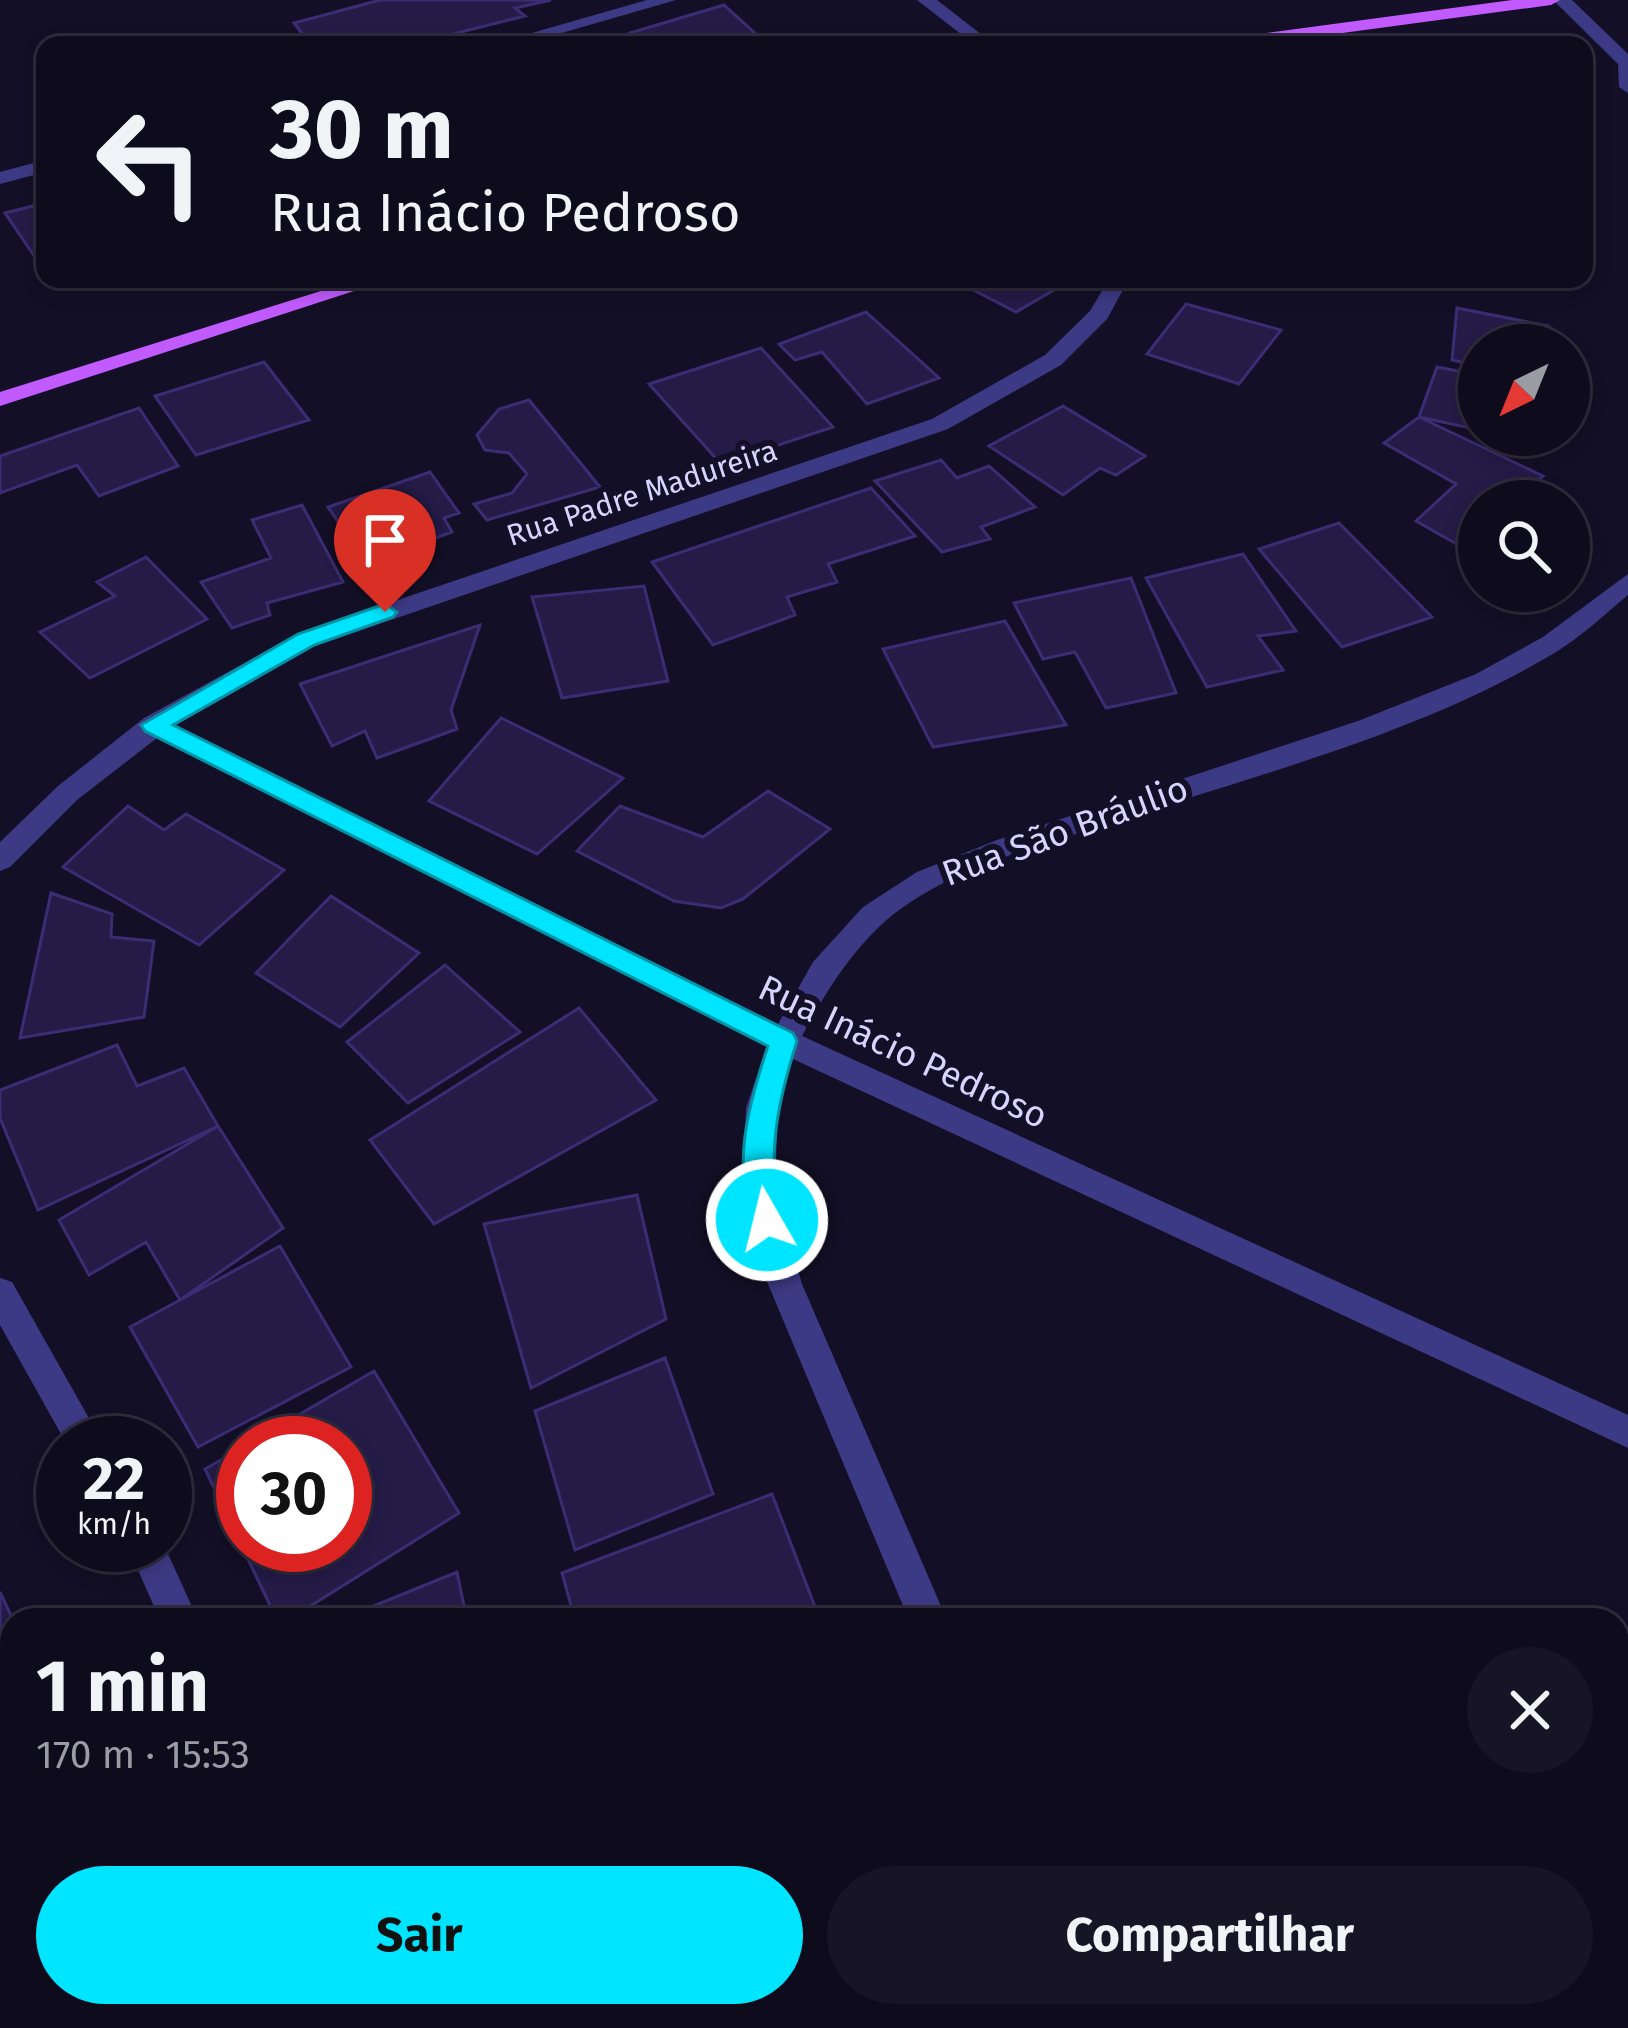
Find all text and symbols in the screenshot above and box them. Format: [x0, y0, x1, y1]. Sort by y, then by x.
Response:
text: 30 m [270, 79, 454, 180]
icon: left [72, 84, 228, 240]
text: Rua Inácio Pedroso [270, 181, 741, 245]
north arrow [1458, 324, 1590, 456]
map controls [1458, 324, 1590, 612]
street label: Rua Padre Madureira [502, 432, 782, 554]
button: search [1458, 480, 1590, 612]
pin [334, 489, 436, 612]
icon: arrive [352, 507, 418, 573]
street label: Rua São Bráulio [936, 766, 1194, 896]
street label: Rua Inácio Pedroso [752, 966, 1054, 1138]
position arrow [704, 1157, 830, 1283]
speed limit sign: 30 [216, 1416, 372, 1572]
text: 22 [83, 1443, 145, 1515]
text: km/h [77, 1506, 151, 1542]
text: 1 min [36, 1644, 209, 1730]
button: close [1467, 1647, 1593, 1773]
text: 170 m · 15:53 [36, 1732, 250, 1778]
button: Sair [36, 1866, 803, 2004]
button: Compartilhar [827, 1866, 1593, 2004]

